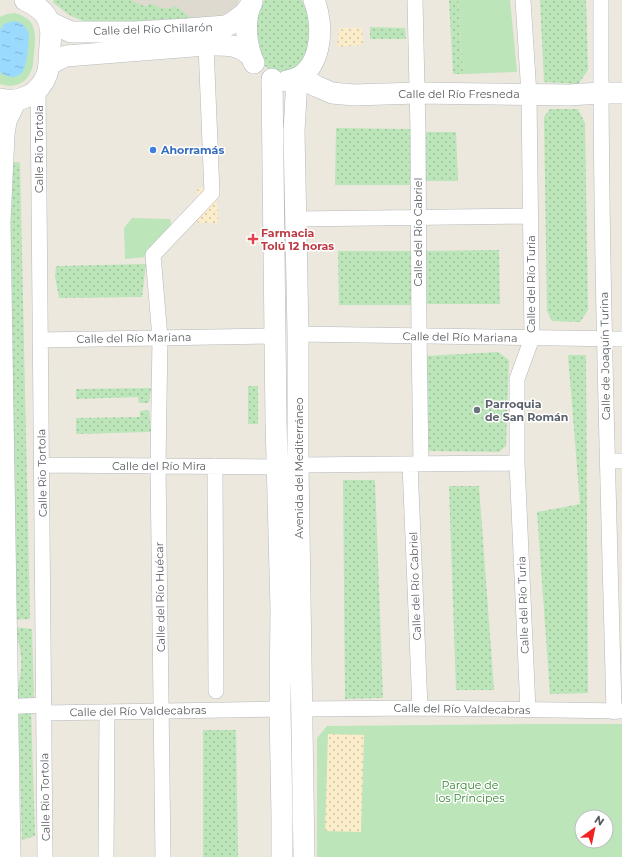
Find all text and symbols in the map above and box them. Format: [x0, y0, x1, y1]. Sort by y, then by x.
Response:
street label: Calle del Río Chillarón [93, 20, 213, 38]
street label: Calle del Río Fresneda [398, 87, 520, 101]
street label: Calle Rio Tortola [32, 105, 46, 193]
place label: Ahorramás [160, 143, 224, 157]
marker: Ahorramás [148, 145, 158, 155]
street label: Calle del Río Cabriel [411, 178, 425, 286]
place label: Farmacia Tolú 12 horas [261, 226, 334, 253]
marker: Farmacia Tolú 12 horas [248, 234, 258, 244]
street label: Calle del Río Turia [524, 235, 538, 333]
street label: Calle de Joaquín Turina [597, 292, 613, 420]
street label: Calle del Río Mariana [402, 329, 518, 345]
street label: Calle del Río Mariana [76, 330, 192, 346]
street label: Avenida del Mediterráneo [292, 397, 306, 539]
place label: Parroquia de San Román [485, 397, 568, 424]
marker: Parroquia de San Román [472, 405, 482, 415]
street label: Calle Rio Tortola [34, 429, 50, 517]
street label: Calle del Río Mira [112, 459, 206, 473]
street label: Calle del Río Cabriel [406, 531, 424, 641]
street label: Calle del Río Huécar [152, 542, 168, 652]
street label: Calle del Río Turia [514, 556, 532, 654]
street label: Calle del Río Valdecabras [393, 701, 531, 717]
street label: Calle del Río Valdecabras [69, 703, 207, 719]
street label: Calle Rio Tortola [37, 753, 53, 841]
park label: Parque de los Príncipes [435, 778, 505, 805]
north arrow [574, 809, 614, 849]
text: N [592, 812, 607, 829]

